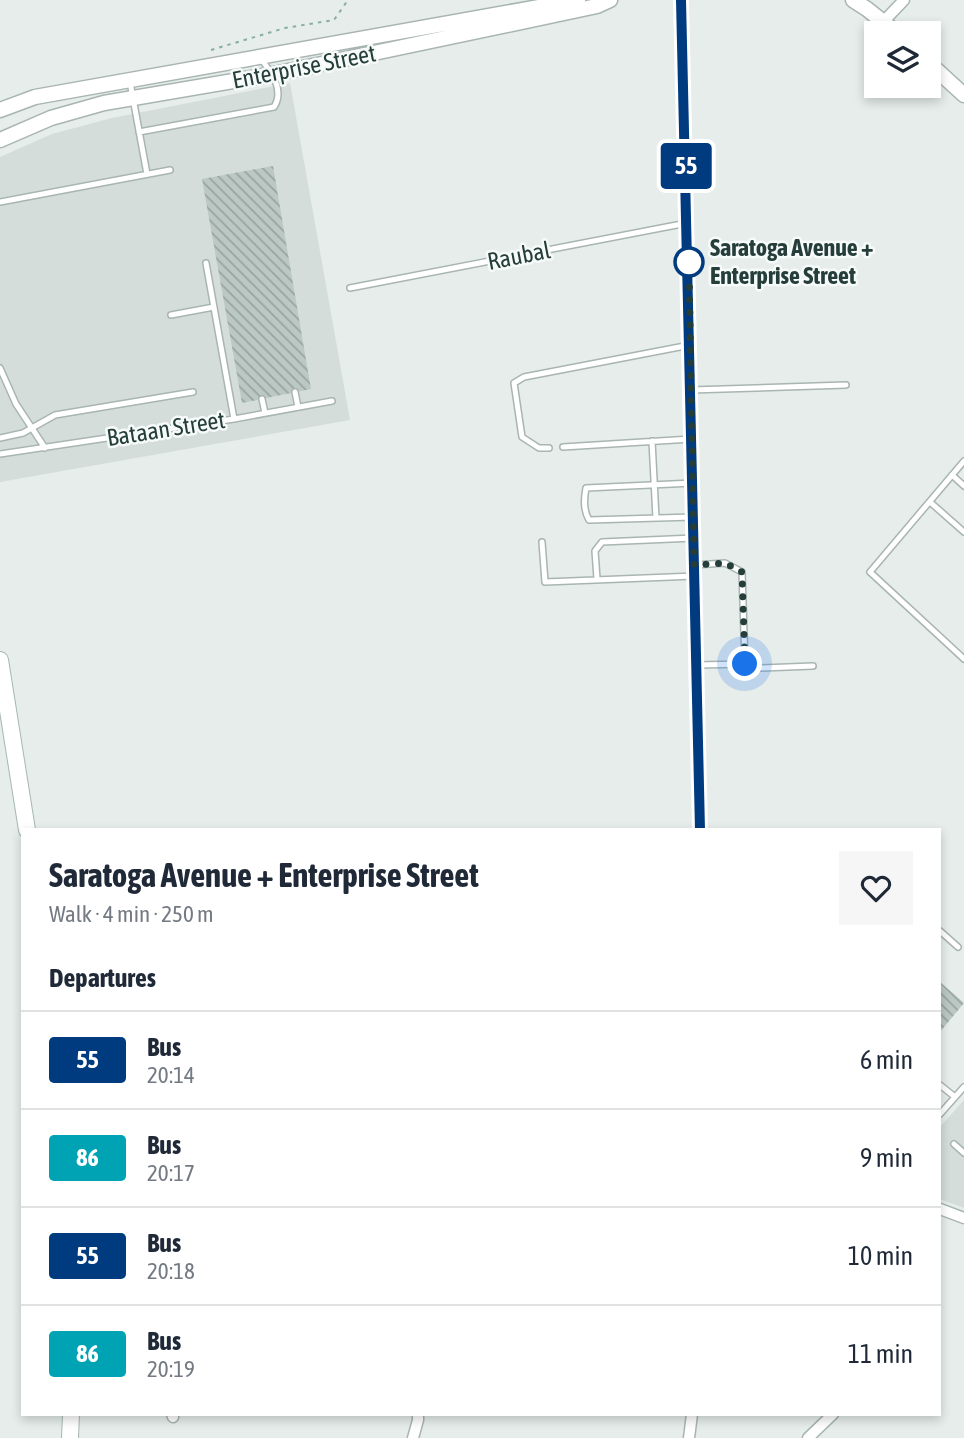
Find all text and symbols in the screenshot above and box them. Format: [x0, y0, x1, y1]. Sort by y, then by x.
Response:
map controls [864, 21, 941, 98]
button: layers [864, 21, 941, 98]
street label: Enterprise Street [230, 39, 378, 94]
line badge: 55 [654, 143, 718, 189]
text: 55 [675, 152, 697, 179]
place label: Saratoga Avenue + Enterprise Street [710, 234, 873, 289]
street label: Raubal [485, 236, 553, 275]
marker: Saratoga Avenue + Enterprise Street [674, 247, 704, 277]
street label: Bataan Street [105, 406, 227, 451]
your location [727, 646, 762, 681]
button: heart [839, 851, 913, 925]
text: Saratoga Avenue + Enterprise Street [49, 856, 479, 894]
text: Walk · 4 min · 250 m [49, 901, 213, 927]
text: Departures [49, 963, 156, 993]
text: Bus [147, 1032, 181, 1062]
text: 6 min [860, 1045, 913, 1075]
text: 55 [76, 1046, 99, 1073]
text: 20:14 [147, 1062, 195, 1088]
text: Bus [147, 1130, 181, 1160]
text: 9 min [860, 1143, 913, 1173]
text: 86 [76, 1144, 99, 1171]
text: 20:17 [147, 1160, 195, 1186]
text: Bus [147, 1228, 181, 1258]
text: 10 min [848, 1241, 913, 1271]
text: 55 [76, 1242, 99, 1269]
text: 20:18 [147, 1258, 195, 1284]
text: Bus [147, 1326, 181, 1356]
text: 11 min [848, 1339, 913, 1369]
text: 86 [76, 1340, 99, 1367]
text: 20:19 [147, 1356, 195, 1382]

